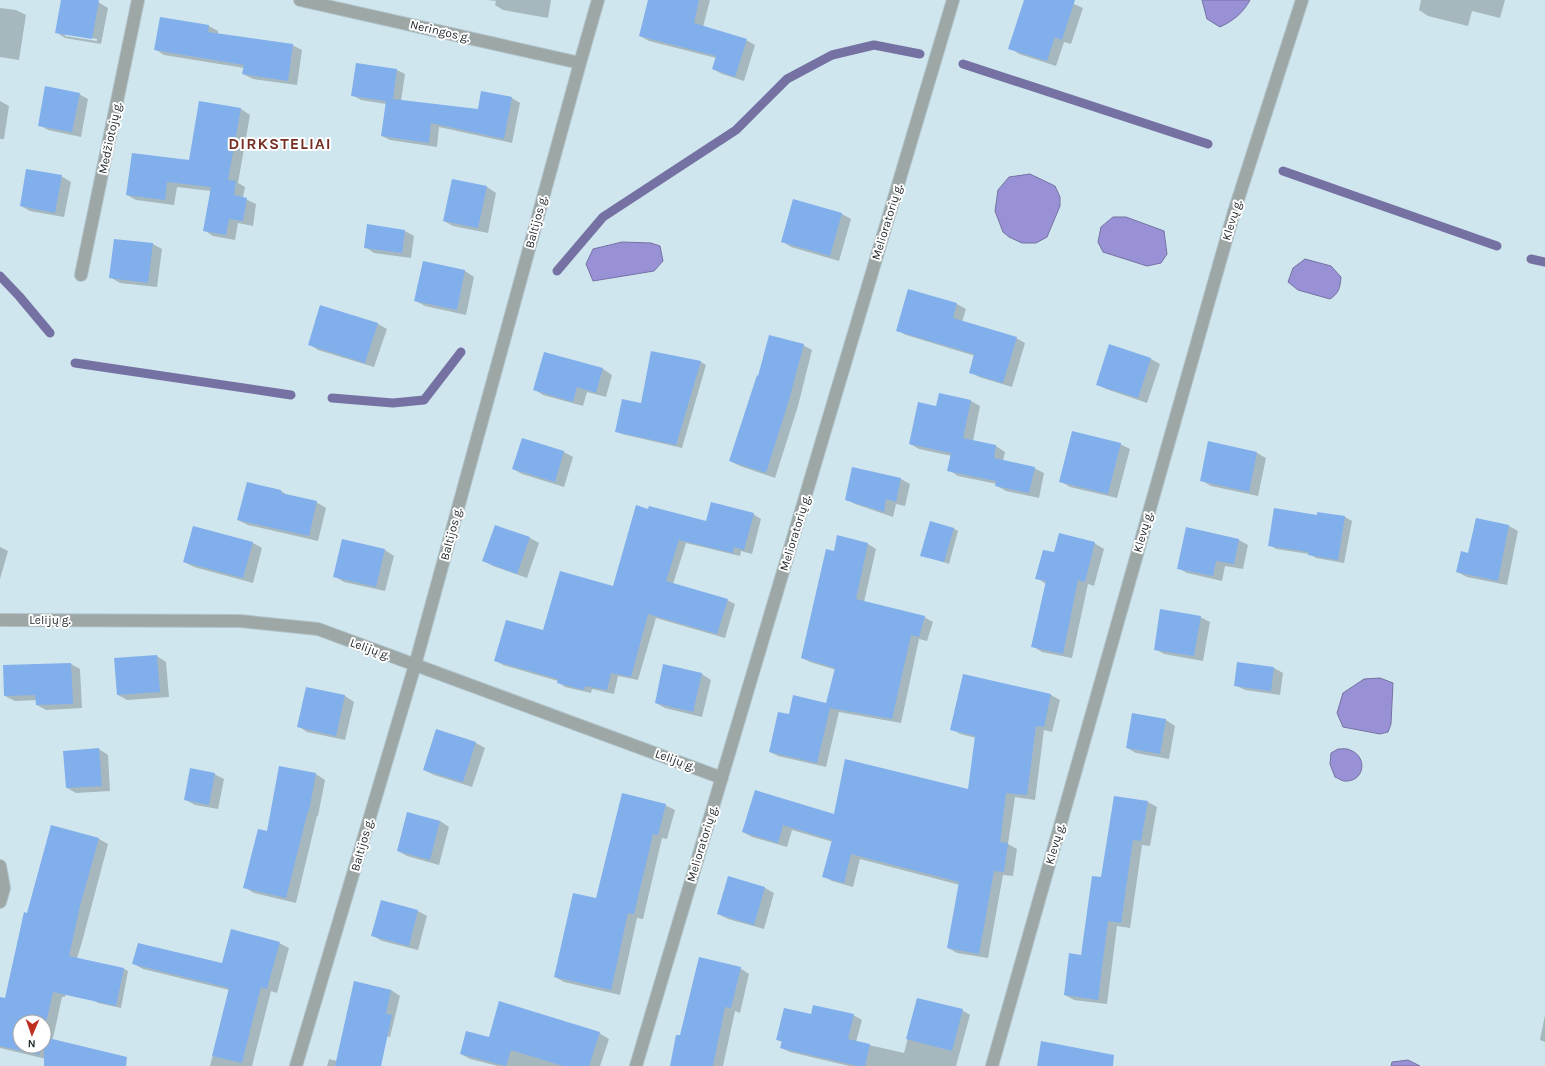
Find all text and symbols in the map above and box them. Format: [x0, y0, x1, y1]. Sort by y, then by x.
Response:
street label: Neringos g. [409, 17, 471, 45]
street label: Medžiotojų g. [96, 101, 124, 175]
district label: DIRKSTELIAI [228, 134, 332, 153]
street label: Melioratorių g. [869, 182, 905, 262]
street label: Baltijos g. [522, 194, 550, 250]
street label: Klevų g. [1219, 198, 1245, 242]
street label: Melioratorių g. [777, 493, 813, 573]
street label: Baltijos g. [437, 506, 465, 562]
street label: Klevų g. [1131, 510, 1155, 554]
street label: Lelijų g. [29, 613, 71, 627]
street label: Lelijų g. [348, 635, 392, 663]
street label: Lelijų g. [653, 746, 697, 774]
street label: Melioratorių g. [684, 804, 720, 884]
street label: Baltijos g. [348, 817, 376, 873]
street label: Klevų g. [1043, 822, 1067, 866]
north arrow [12, 1014, 52, 1054]
text: N [27, 1037, 36, 1050]

